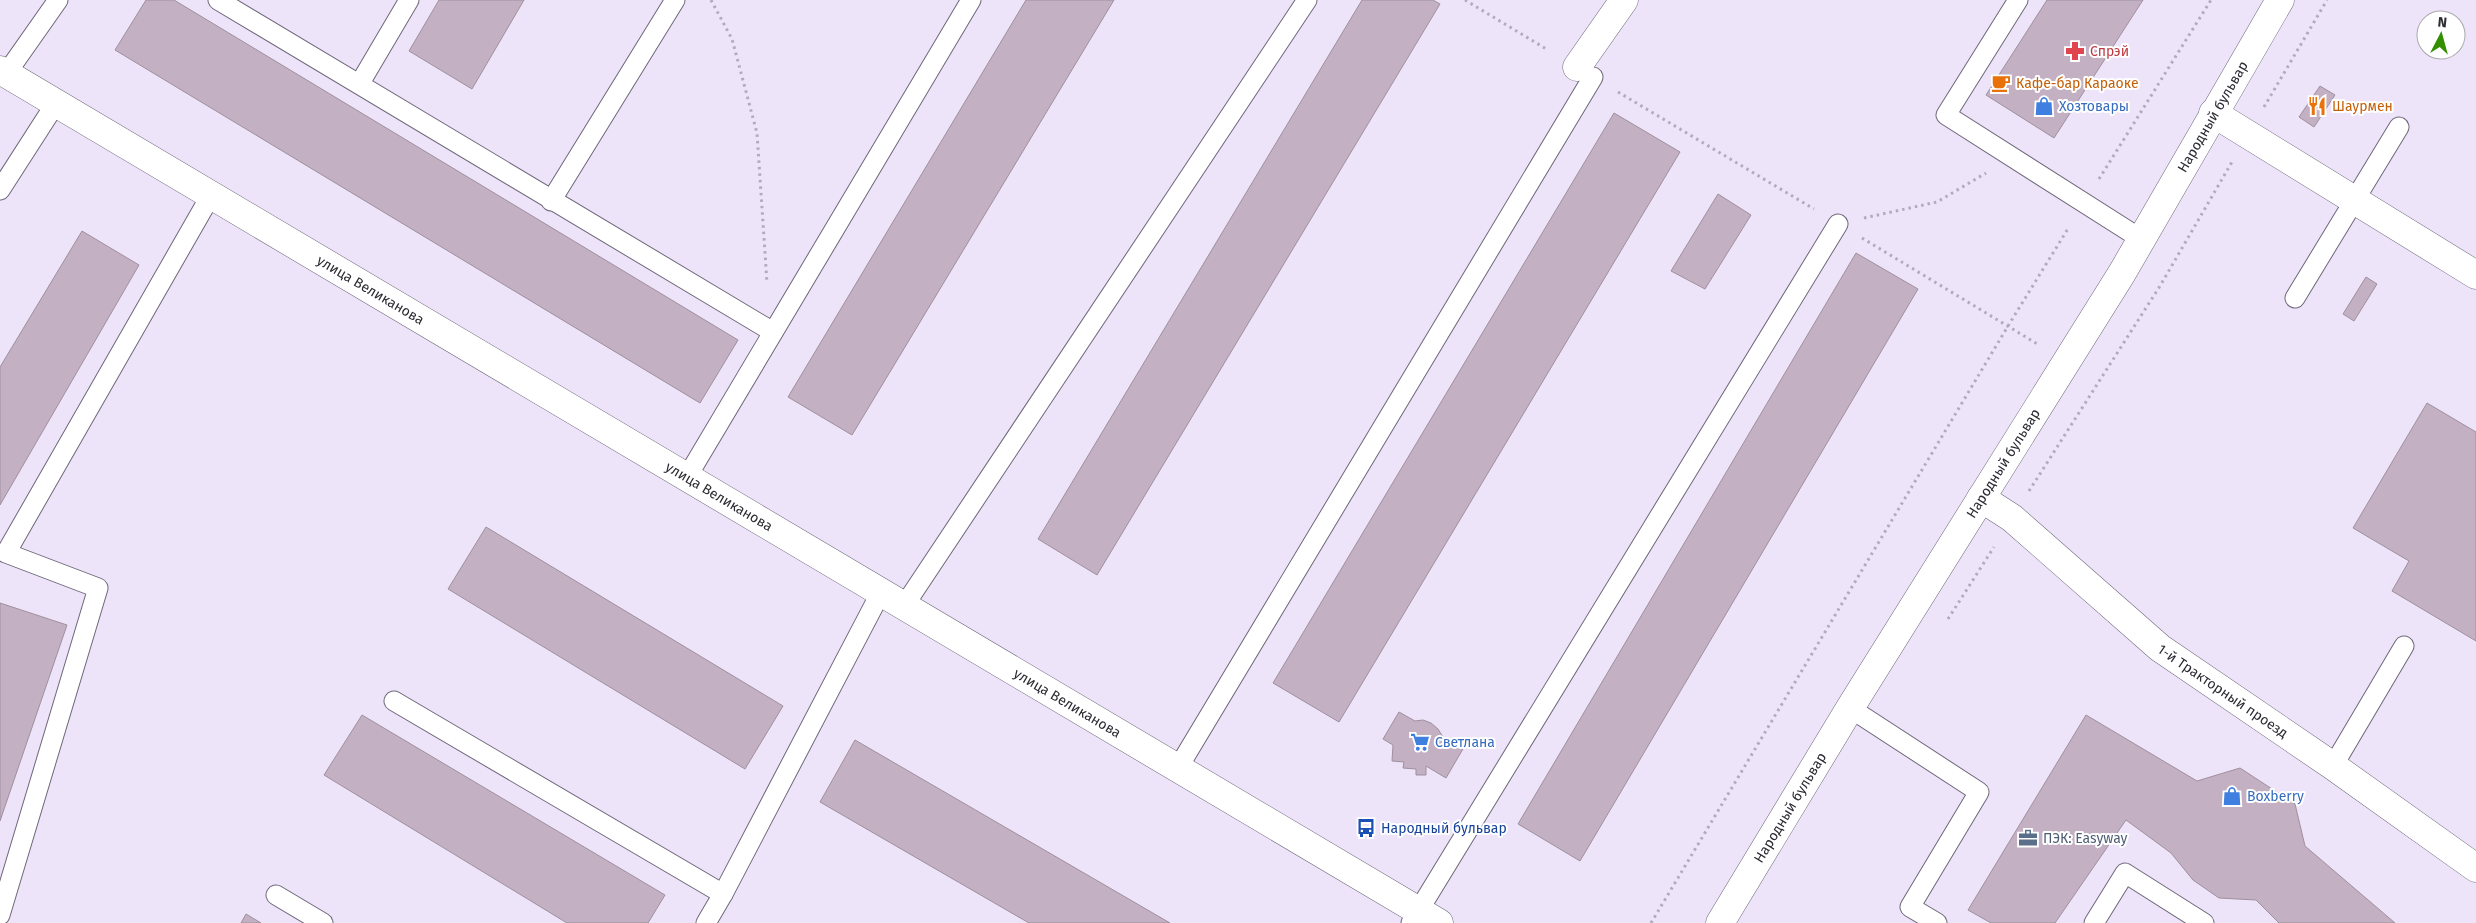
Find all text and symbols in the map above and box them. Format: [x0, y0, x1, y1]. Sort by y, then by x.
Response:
north arrow [2416, 10, 2466, 60]
text: N [2437, 14, 2448, 32]
pharmacy icon: Спрэй [2064, 40, 2086, 62]
place label: Спрэй [2090, 43, 2129, 60]
street label: Народный бульвар [2174, 58, 2252, 176]
cafe icon: Кафе-бар Караоке [1990, 72, 2012, 94]
place label: Кафе-бар Караоке [2016, 75, 2139, 92]
shop icon: Хозтовары [2033, 95, 2055, 117]
restaurant icon: Шаурмен [2306, 95, 2328, 117]
place label: Хозтовары [2059, 98, 2129, 115]
place label: Шаурмен [2332, 98, 2393, 115]
street label: улица Великанова [314, 252, 427, 329]
street label: Народный бульвар [1963, 406, 2044, 521]
street label: улица Великанова [662, 458, 776, 535]
street label: 1-й Тракторный проезд [2154, 641, 2291, 742]
street label: улица Великанова [1011, 665, 1124, 742]
supermarket icon: Светлана [1409, 731, 1431, 753]
place label: Светлана [1435, 734, 1495, 751]
street label: Народный бульвар [1750, 749, 1830, 866]
shop icon: Boxberry [2221, 785, 2243, 807]
place label: Boxberry [2247, 788, 2304, 805]
bus stop icon: Народный бульвар [1355, 817, 1377, 839]
place label: Народный бульвар [1381, 820, 1507, 837]
office icon: ПЭК: Easyway [2017, 827, 2039, 849]
place label: ПЭК: Easyway [2043, 830, 2128, 847]

